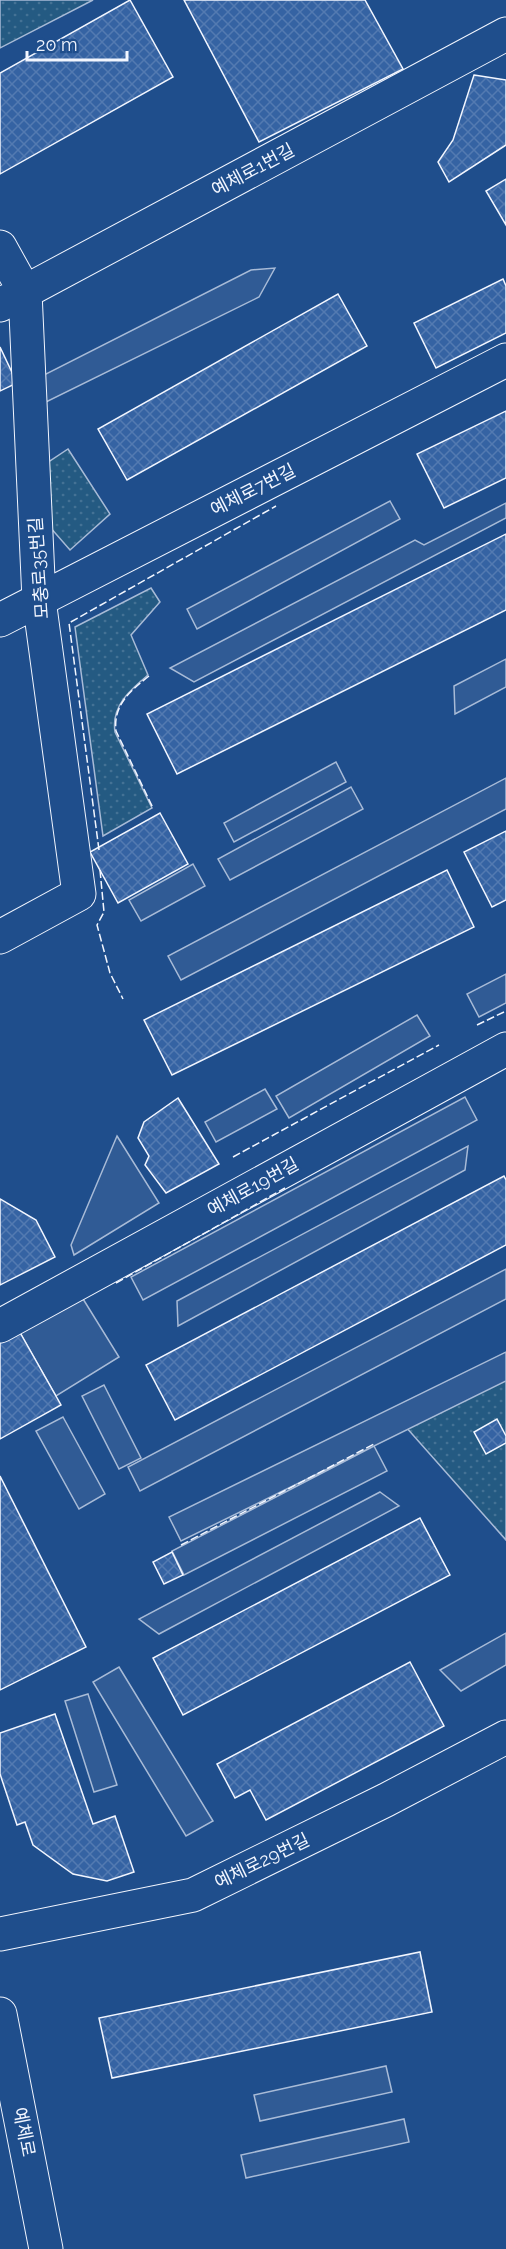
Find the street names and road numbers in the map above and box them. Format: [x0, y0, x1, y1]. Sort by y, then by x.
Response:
street label: 예체로1번길 [208, 139, 298, 200]
street label: 예체로7번길 [207, 459, 299, 520]
street label: 모충로35번길 [24, 516, 53, 620]
street label: 예체로19번길 [203, 1153, 302, 1220]
street label: 예체로29번길 [211, 1829, 313, 1893]
street label: 예체로 [9, 2106, 40, 2158]

